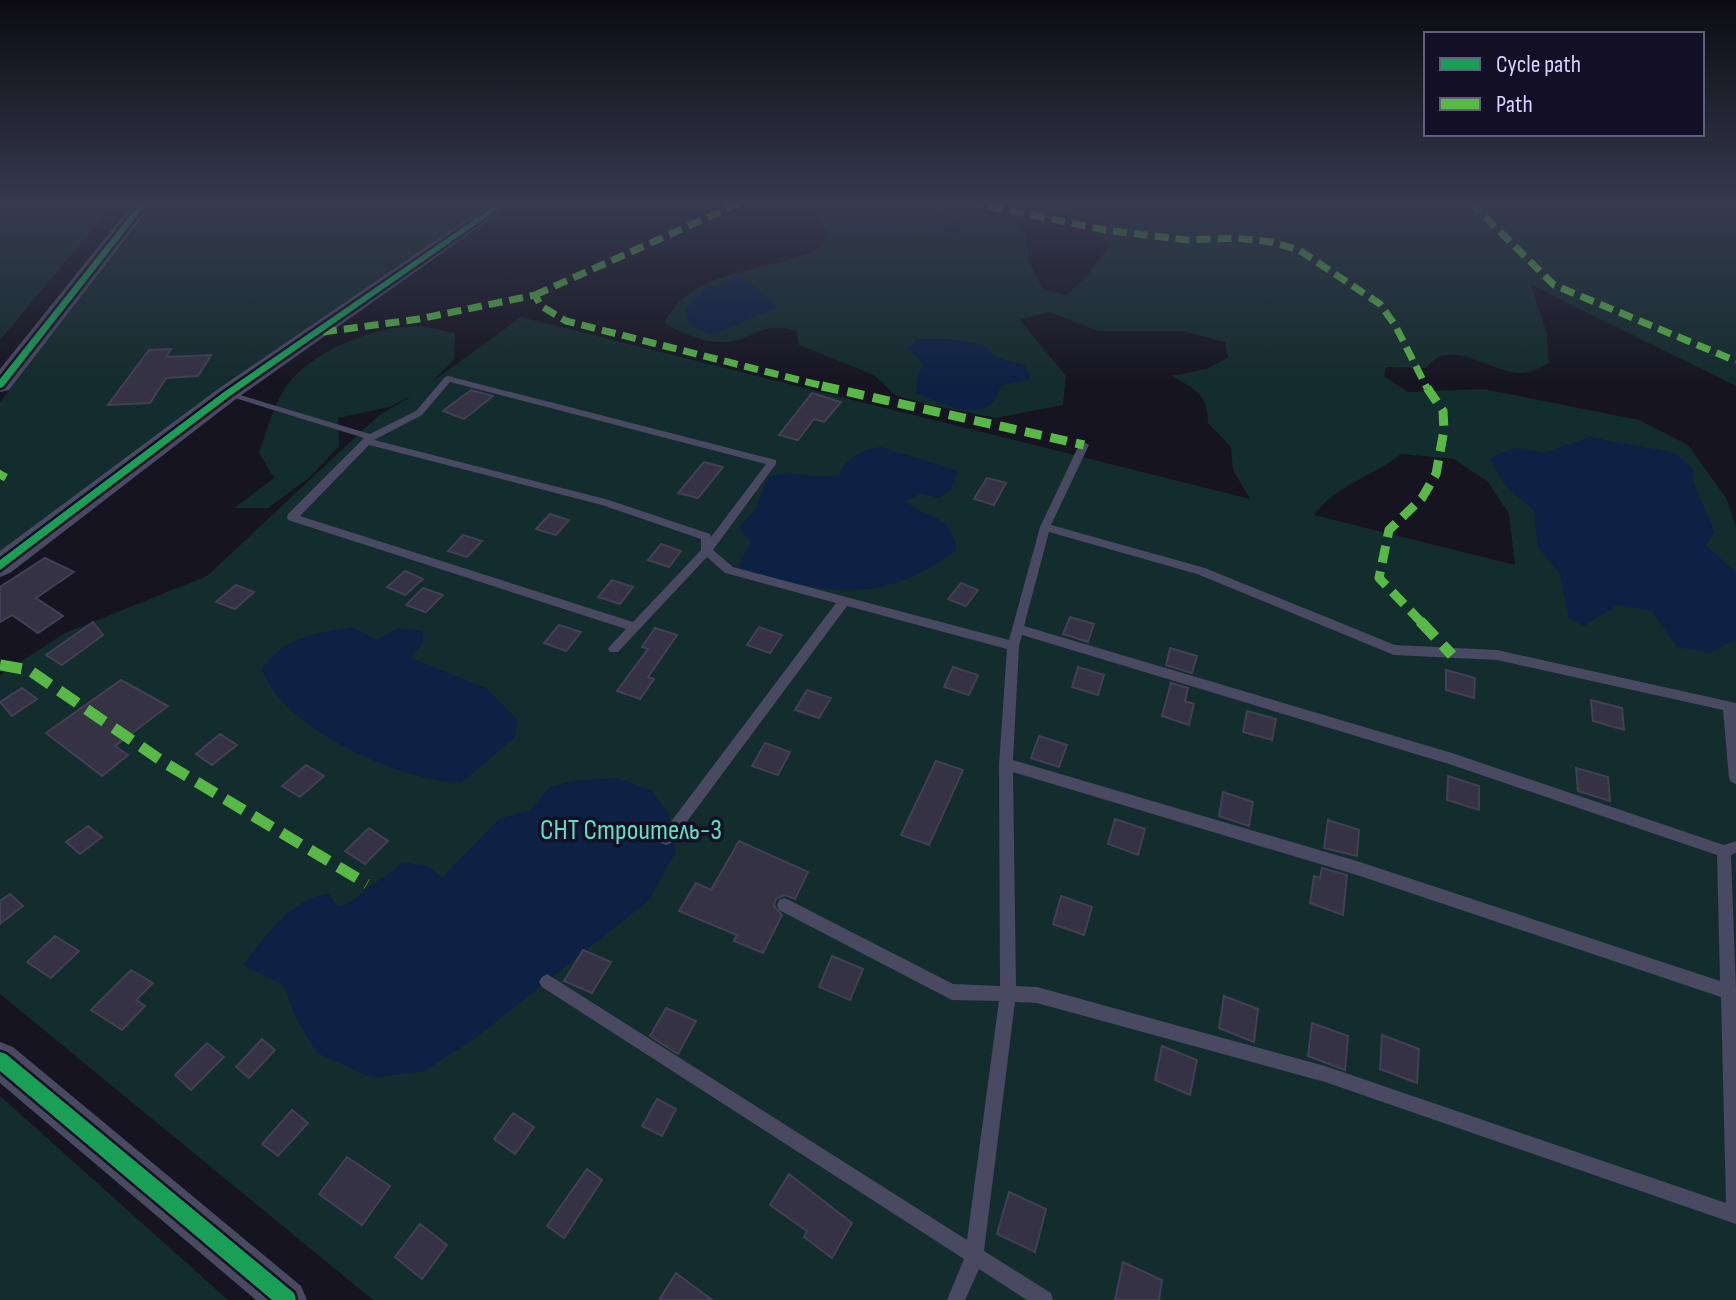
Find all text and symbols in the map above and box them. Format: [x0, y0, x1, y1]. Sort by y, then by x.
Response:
legend [1424, 32, 1704, 136]
text: Cycle path [1496, 50, 1581, 79]
text: Path [1496, 90, 1533, 119]
park label: СНТ Строитель-3 [540, 814, 722, 847]

